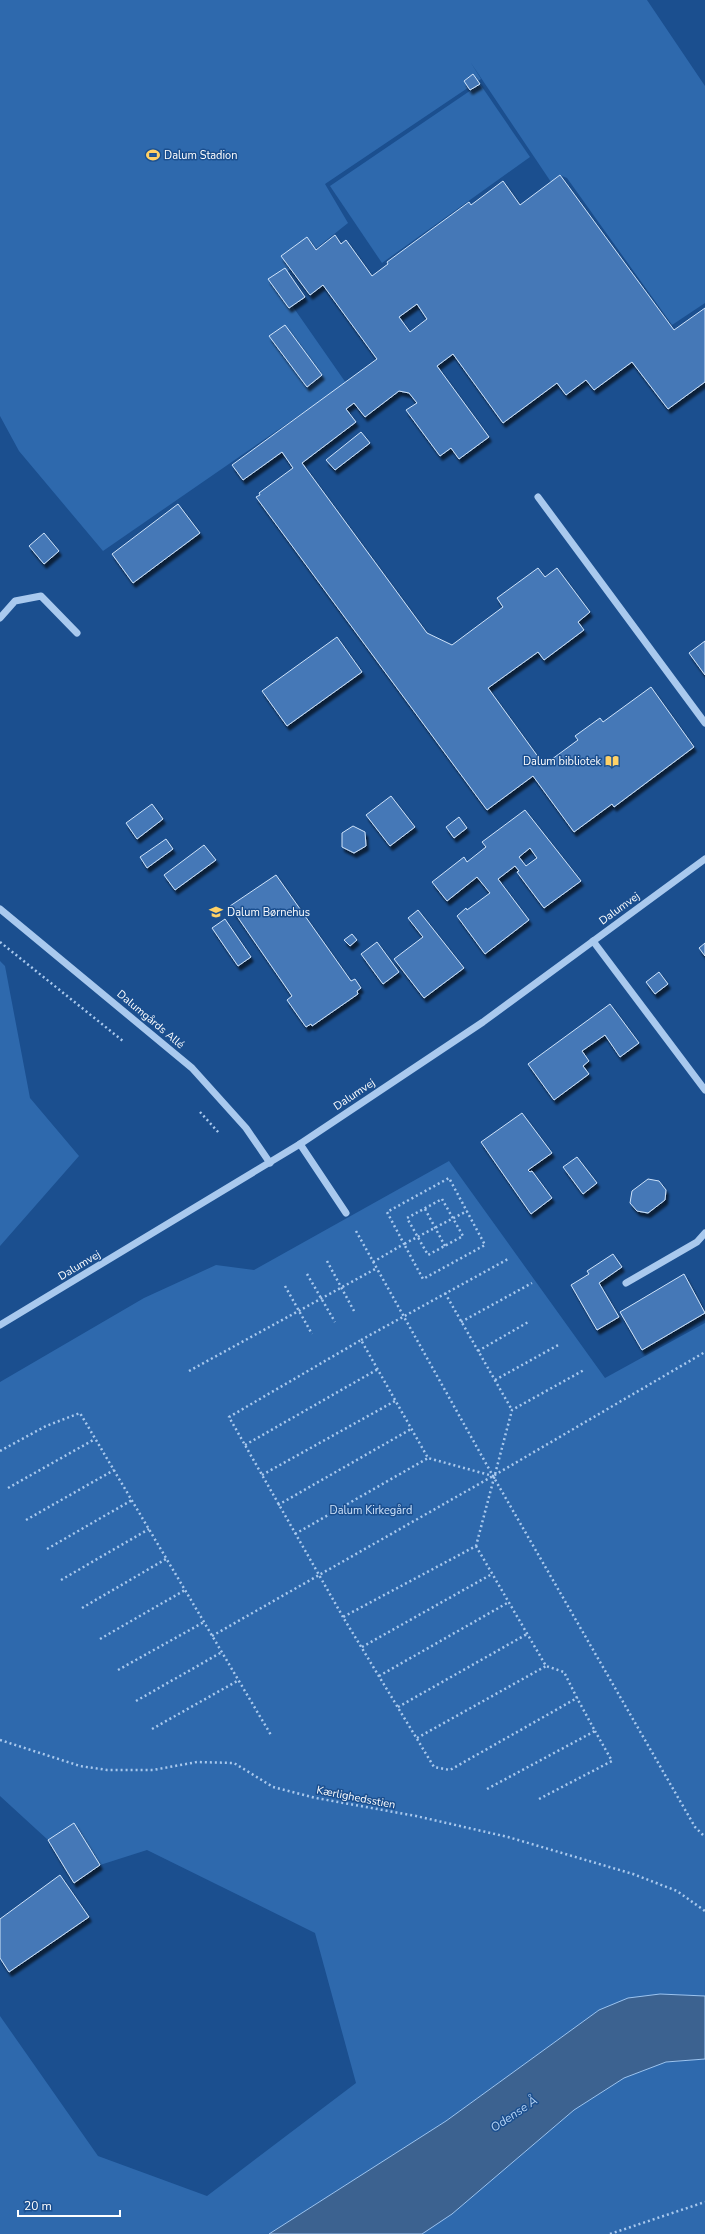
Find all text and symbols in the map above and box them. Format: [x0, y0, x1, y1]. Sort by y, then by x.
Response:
sports icon: Dalum Stadion [145, 147, 161, 163]
place label: Dalum Stadion [164, 148, 237, 163]
library icon: Dalum bibliotek [604, 753, 620, 769]
place label: Dalum bibliotek [523, 754, 601, 769]
street label: Dalumvej [596, 889, 643, 928]
school or university icon: Dalum Børnehus [208, 904, 224, 920]
place label: Dalum Børnehus [227, 905, 310, 920]
street label: Dalumgårds Allé [114, 987, 188, 1052]
street label: Dalumvej [331, 1075, 378, 1114]
street label: Dalumvej [55, 1247, 103, 1284]
park label: Dalum Kirkegård [330, 1503, 412, 1518]
street label: Kærlighedsstien [315, 1782, 397, 1812]
water label: Odense Å [487, 2092, 541, 2136]
scale bar [18, 2192, 120, 2218]
text: 20 m [24, 2198, 52, 2214]

